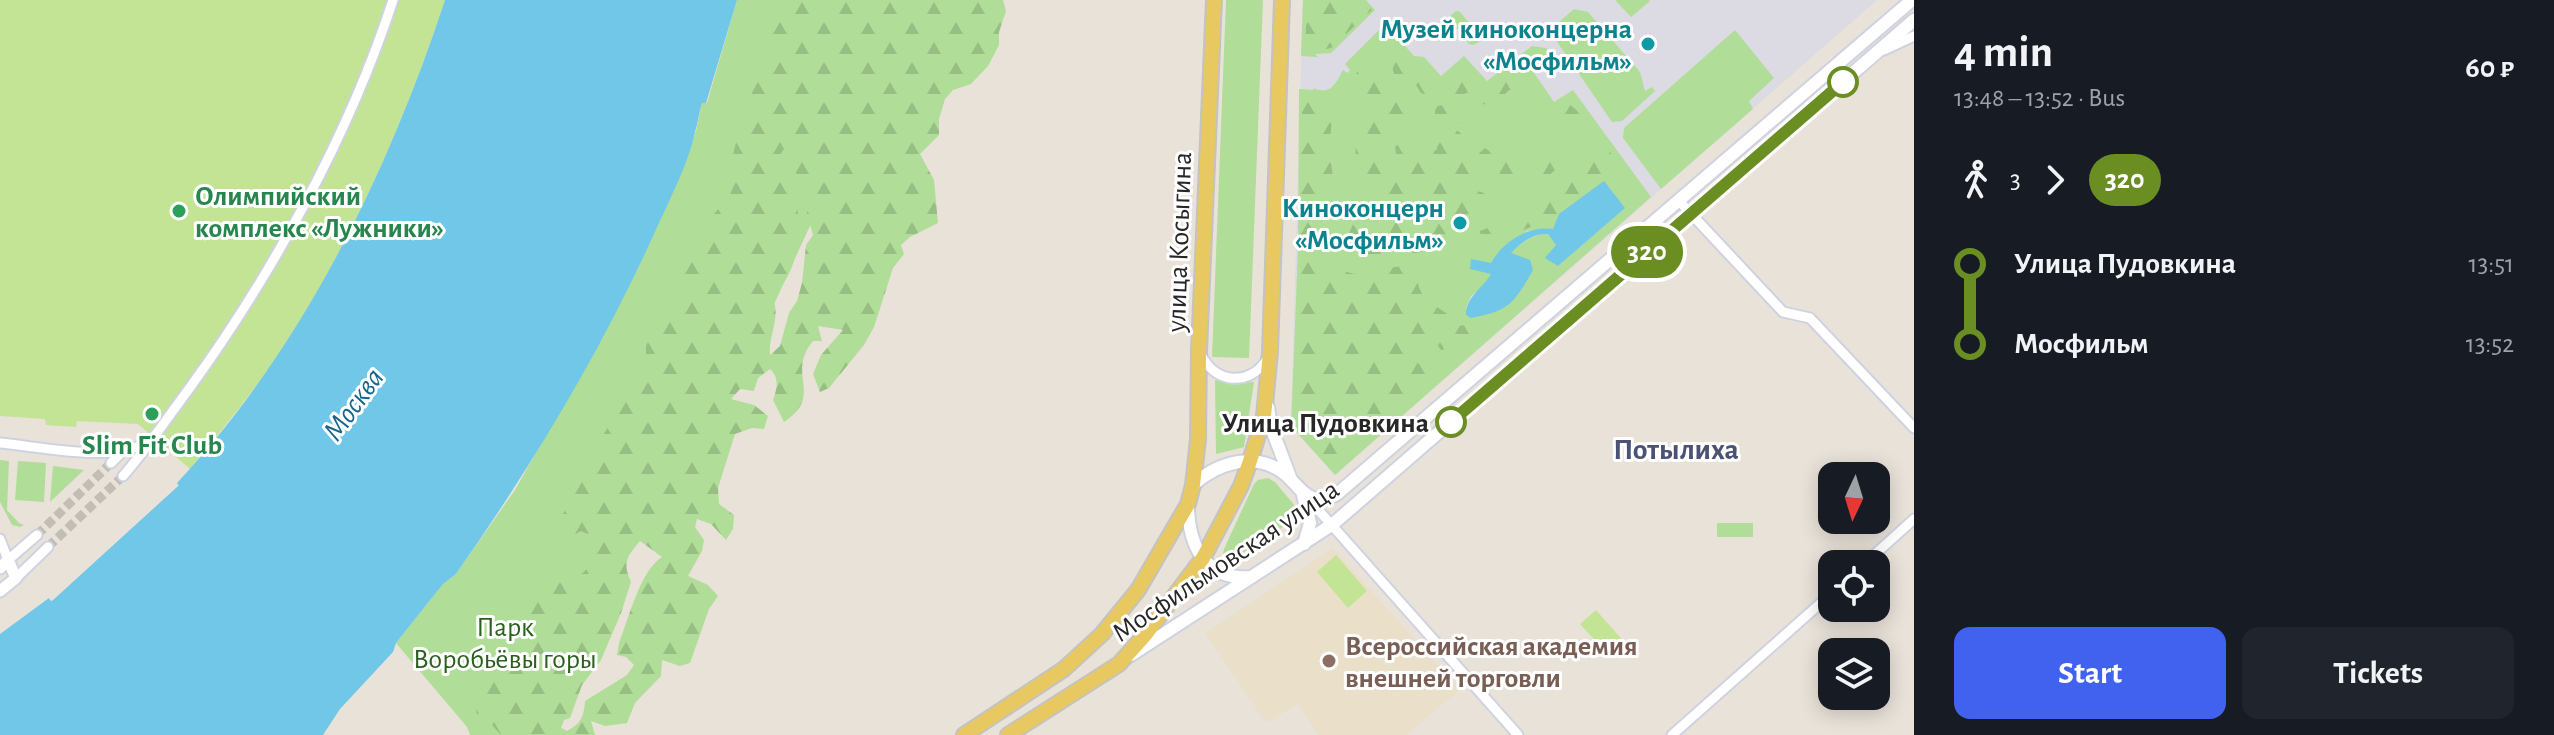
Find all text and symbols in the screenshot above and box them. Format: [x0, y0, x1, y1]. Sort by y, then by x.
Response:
place label: Музей киноконцерна «Мосфильм» [1380, 16, 1632, 76]
text: 4 min [1954, 31, 2053, 75]
marker: Музей киноконцерна «Мосфильм» [1639, 35, 1657, 53]
text: 60 ₽ [2465, 53, 2514, 83]
unlabelled marker [1828, 67, 1858, 97]
text: 13:48 – 13:52 · Bus [1954, 85, 2125, 111]
street label: улица Косыгина [1163, 151, 1197, 334]
icon: walk [1954, 158, 1998, 202]
icon: forward [2033, 158, 2077, 202]
text: 320 [2105, 166, 2145, 194]
text: 3 [2010, 167, 2021, 193]
place label: Олимпийский комплекс «Лужники» [195, 183, 444, 243]
place label: Киноконцерн «Мосфильм» [1282, 195, 1444, 255]
marker: Олимпийский комплекс «Лужники» [170, 202, 188, 220]
marker: Киноконцерн «Мосфильм» [1451, 214, 1469, 232]
line badge: 320 [1601, 226, 1693, 278]
text: 320 [1627, 238, 1667, 266]
text: Улица Пудовкина [2014, 249, 2236, 279]
text: 13:51 [2469, 251, 2514, 277]
text: Мосфильм [2014, 329, 2149, 359]
text: 13:52 [2466, 331, 2514, 357]
water label: Москва [318, 363, 390, 446]
marker: Slim Fit Club [143, 405, 161, 423]
marker: Улица Пудовкина [1436, 407, 1466, 437]
place label: Улица Пудовкина [1222, 410, 1429, 438]
place label: Slim Fit Club [82, 432, 222, 460]
district label: Потылиха [1613, 435, 1739, 465]
north arrow [1818, 462, 1890, 534]
map controls [1818, 462, 1890, 710]
street label: Мосфильмовская улица [1108, 475, 1345, 648]
button: locate [1818, 550, 1890, 622]
park label: Парк Воробьёвы горы [413, 614, 597, 674]
button: Start [1954, 627, 2226, 719]
button: Tickets [2242, 627, 2514, 719]
place label: Всероссийская академия внешней торговли [1345, 633, 1638, 693]
button: layers [1818, 638, 1890, 710]
marker: Всероссийская академия внешней торговли [1320, 652, 1338, 670]

